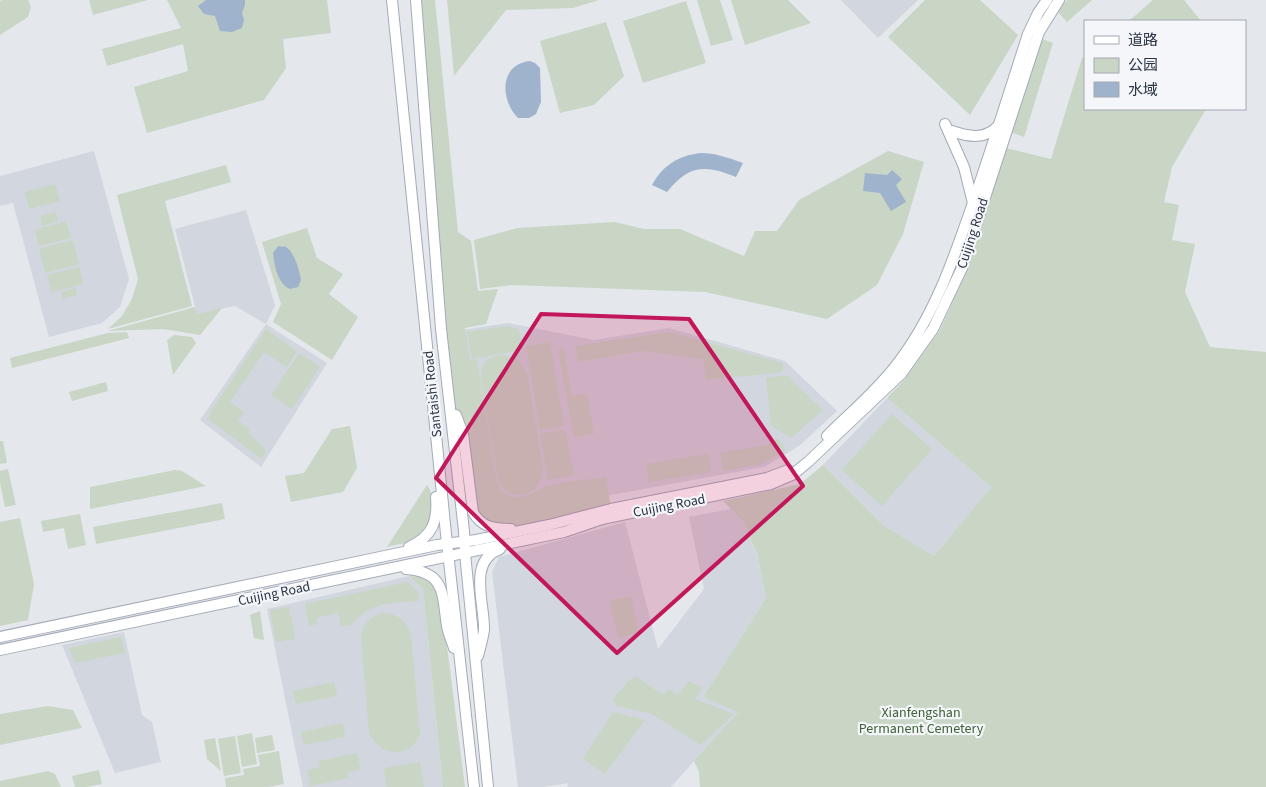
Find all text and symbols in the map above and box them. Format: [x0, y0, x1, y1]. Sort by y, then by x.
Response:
legend [1084, 20, 1246, 110]
text: 道路 [1128, 30, 1158, 51]
text: 公园 [1128, 55, 1158, 76]
text: 水域 [1128, 80, 1158, 101]
street label: Cuijing Road [952, 195, 994, 271]
street label: Santaishi Road [419, 350, 447, 438]
street label: Cuijing Road [631, 489, 707, 523]
street label: Cuijing Road [236, 577, 312, 611]
park label: Xianfengshan Permanent Cemetery [859, 703, 984, 739]

